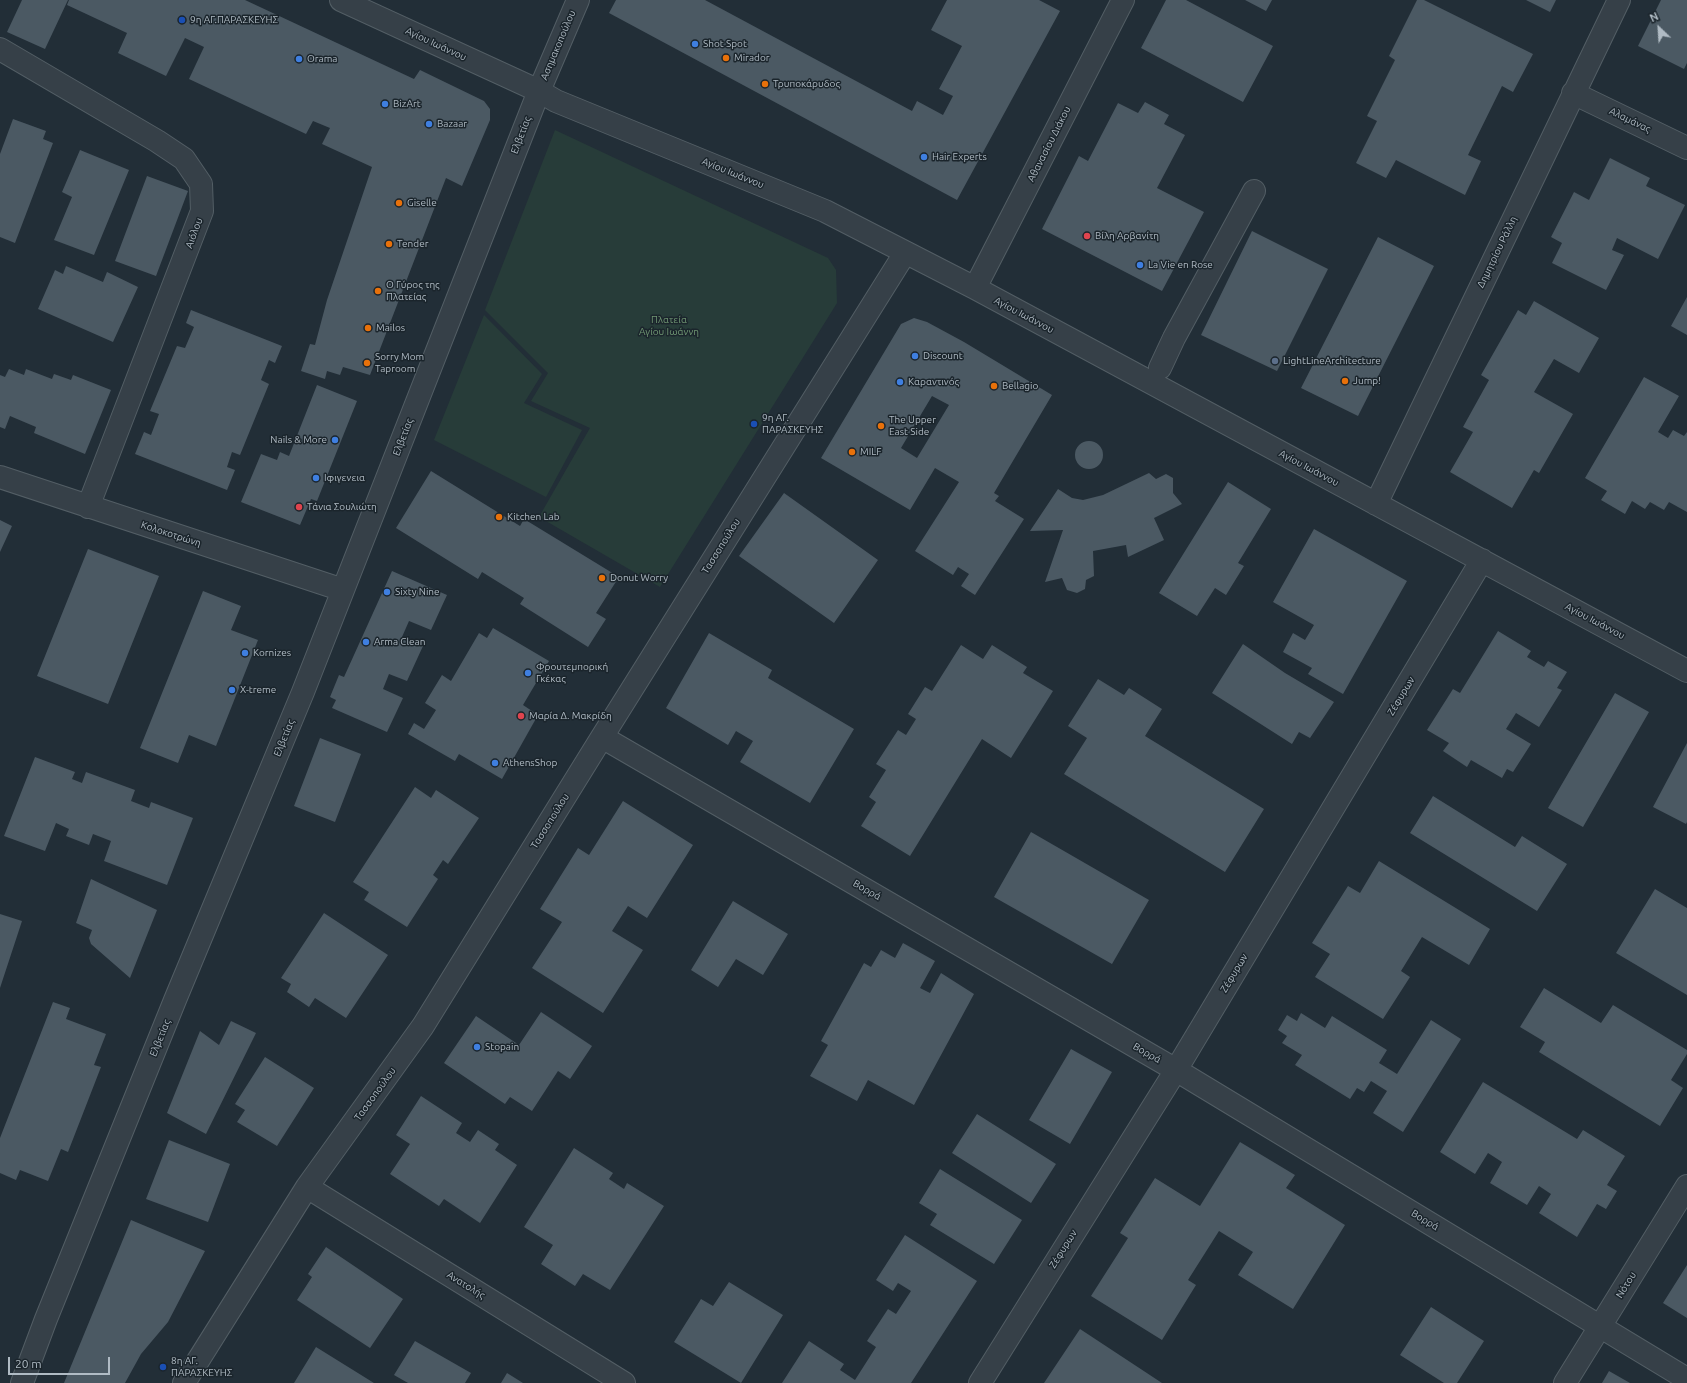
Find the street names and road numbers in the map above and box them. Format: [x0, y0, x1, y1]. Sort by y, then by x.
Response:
street label: Ασημακοπούλου [538, 8, 578, 82]
street label: Αγίου Ιωάννου [404, 25, 468, 63]
street label: Αθανασίου Διάκου [1025, 104, 1073, 184]
street label: Αλαμάνας [1607, 105, 1653, 135]
street label: Ελβετίας [508, 115, 534, 155]
street label: Αγίου Ιωάννου [700, 155, 766, 191]
street label: Δημητρίου Ράλλη [1474, 214, 1520, 290]
street label: Αιόλου [183, 216, 205, 250]
street label: Αγίου Ιωάννου [992, 294, 1056, 336]
street label: Ελβετίας [390, 417, 416, 457]
street label: Αγίου Ιωάννου [1277, 447, 1341, 489]
street label: Τασσοπούλου [699, 516, 743, 576]
street label: Κολοκοτρώνη [139, 519, 203, 549]
street label: Αγίου Ιωάννου [1563, 600, 1627, 642]
street label: Ζέφυρων [1385, 674, 1417, 718]
street label: Ελβετίας [271, 718, 297, 758]
street label: Τασσοπούλου [528, 791, 572, 851]
street label: Βορρά [851, 877, 883, 903]
street label: Ζέφυρων [1218, 951, 1250, 995]
street label: Ελβετίας [147, 1018, 173, 1058]
street label: Βορρά [1131, 1040, 1163, 1066]
street label: Τασσοπούλου [352, 1065, 398, 1123]
street label: Βορρά [1409, 1207, 1441, 1233]
street label: Ζέφυρων [1047, 1228, 1079, 1270]
street label: Ανατολής [445, 1269, 487, 1301]
street label: Νότου [1613, 1270, 1639, 1300]

